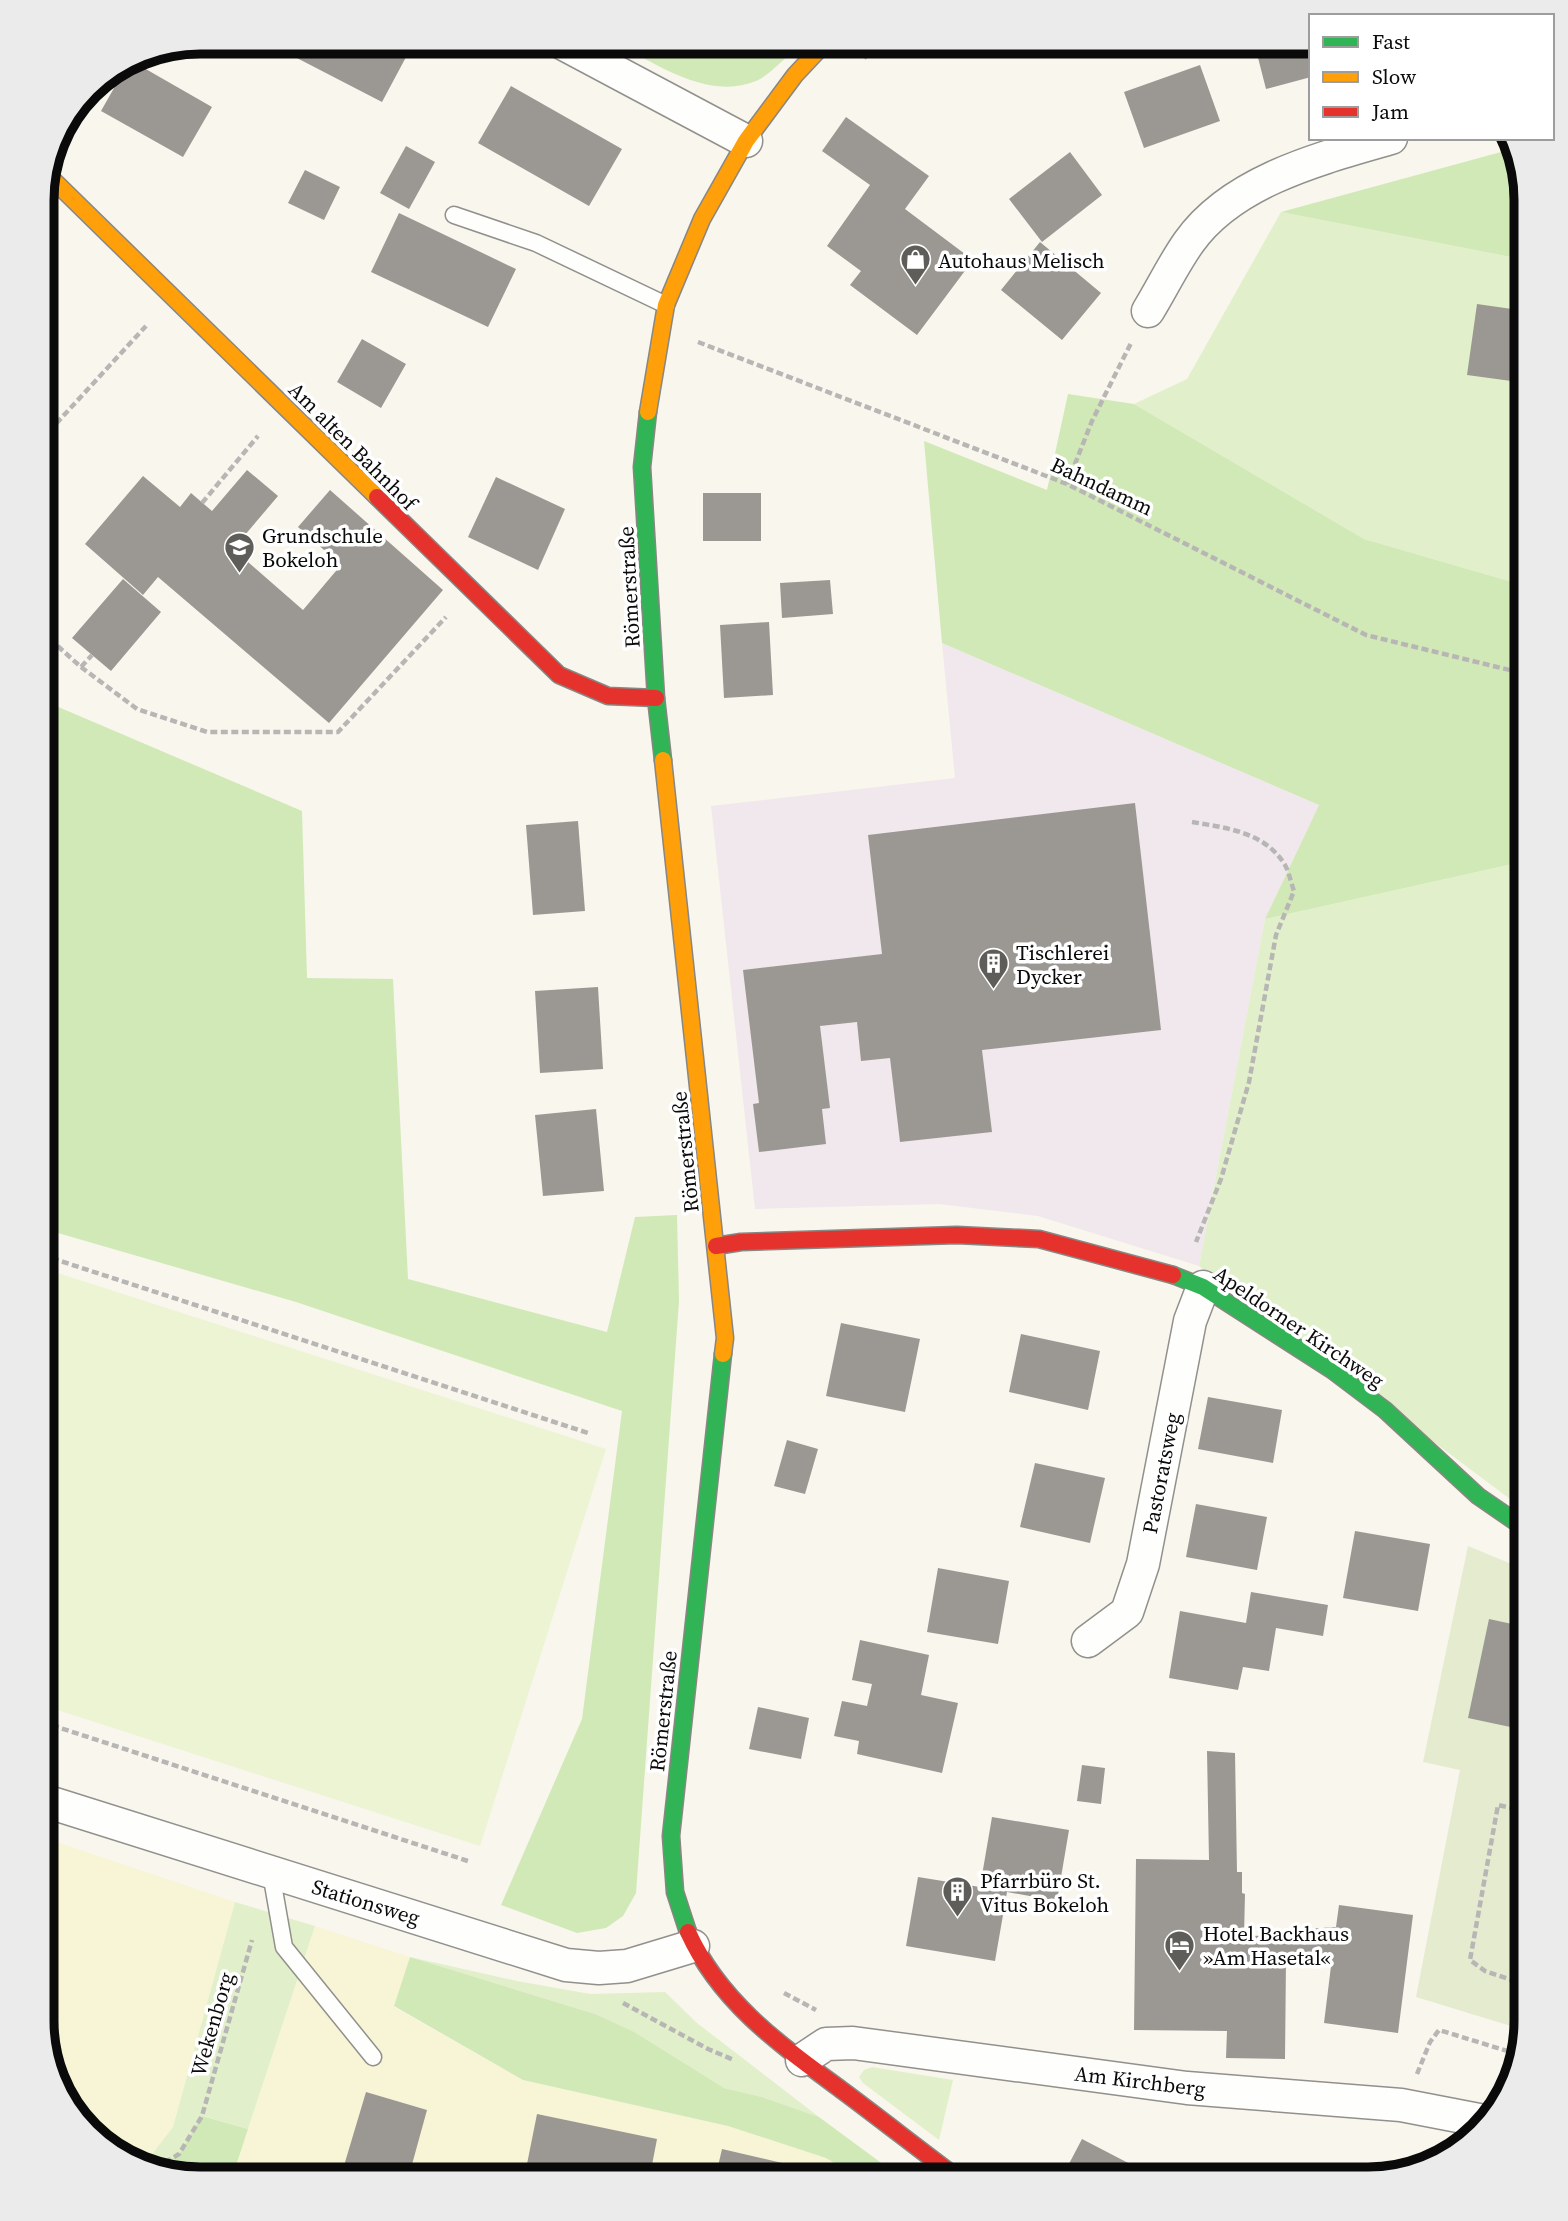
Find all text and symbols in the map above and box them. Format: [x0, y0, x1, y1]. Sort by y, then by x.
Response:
legend [1309, 14, 1554, 140]
text: Fast [1372, 27, 1410, 56]
text: Slow [1372, 62, 1416, 91]
text: Jam [1371, 97, 1409, 126]
shop icon: Autohaus Melisch [898, 243, 932, 287]
place label: Autohaus Melisch [938, 246, 1105, 275]
street label: Am alten Bahnhof [282, 375, 425, 518]
street label: Bahndamm [1046, 450, 1158, 522]
place label: Grundschule Bokeloh [262, 521, 383, 574]
street label: Römerstraße [611, 525, 647, 649]
school or university icon: Grundschule Bokeloh [222, 530, 256, 574]
place label: Tischlerei Dycker [1016, 938, 1109, 991]
building icon: Tischlerei Dycker [976, 947, 1010, 991]
street label: Römerstraße [664, 1090, 706, 1214]
street label: Apeldorner Kirchweg [1208, 1259, 1390, 1395]
street label: Pastoratsweg [1135, 1410, 1187, 1536]
street label: Römerstraße [642, 1649, 684, 1773]
place label: Pfarrbüro St. Vitus Bokeloh [980, 1866, 1109, 1919]
street label: Stationsweg [308, 1872, 424, 1932]
building icon: Pfarrbüro St. Vitus Bokeloh [940, 1875, 974, 1919]
place label: Hotel Backhaus »Am Hasetal« [1203, 1919, 1349, 1972]
hotel icon: Hotel Backhaus »Am Hasetal« [1163, 1928, 1197, 1972]
street label: Wekenborg [183, 1969, 241, 2079]
street label: Am Kirchberg [1073, 2059, 1207, 2103]

